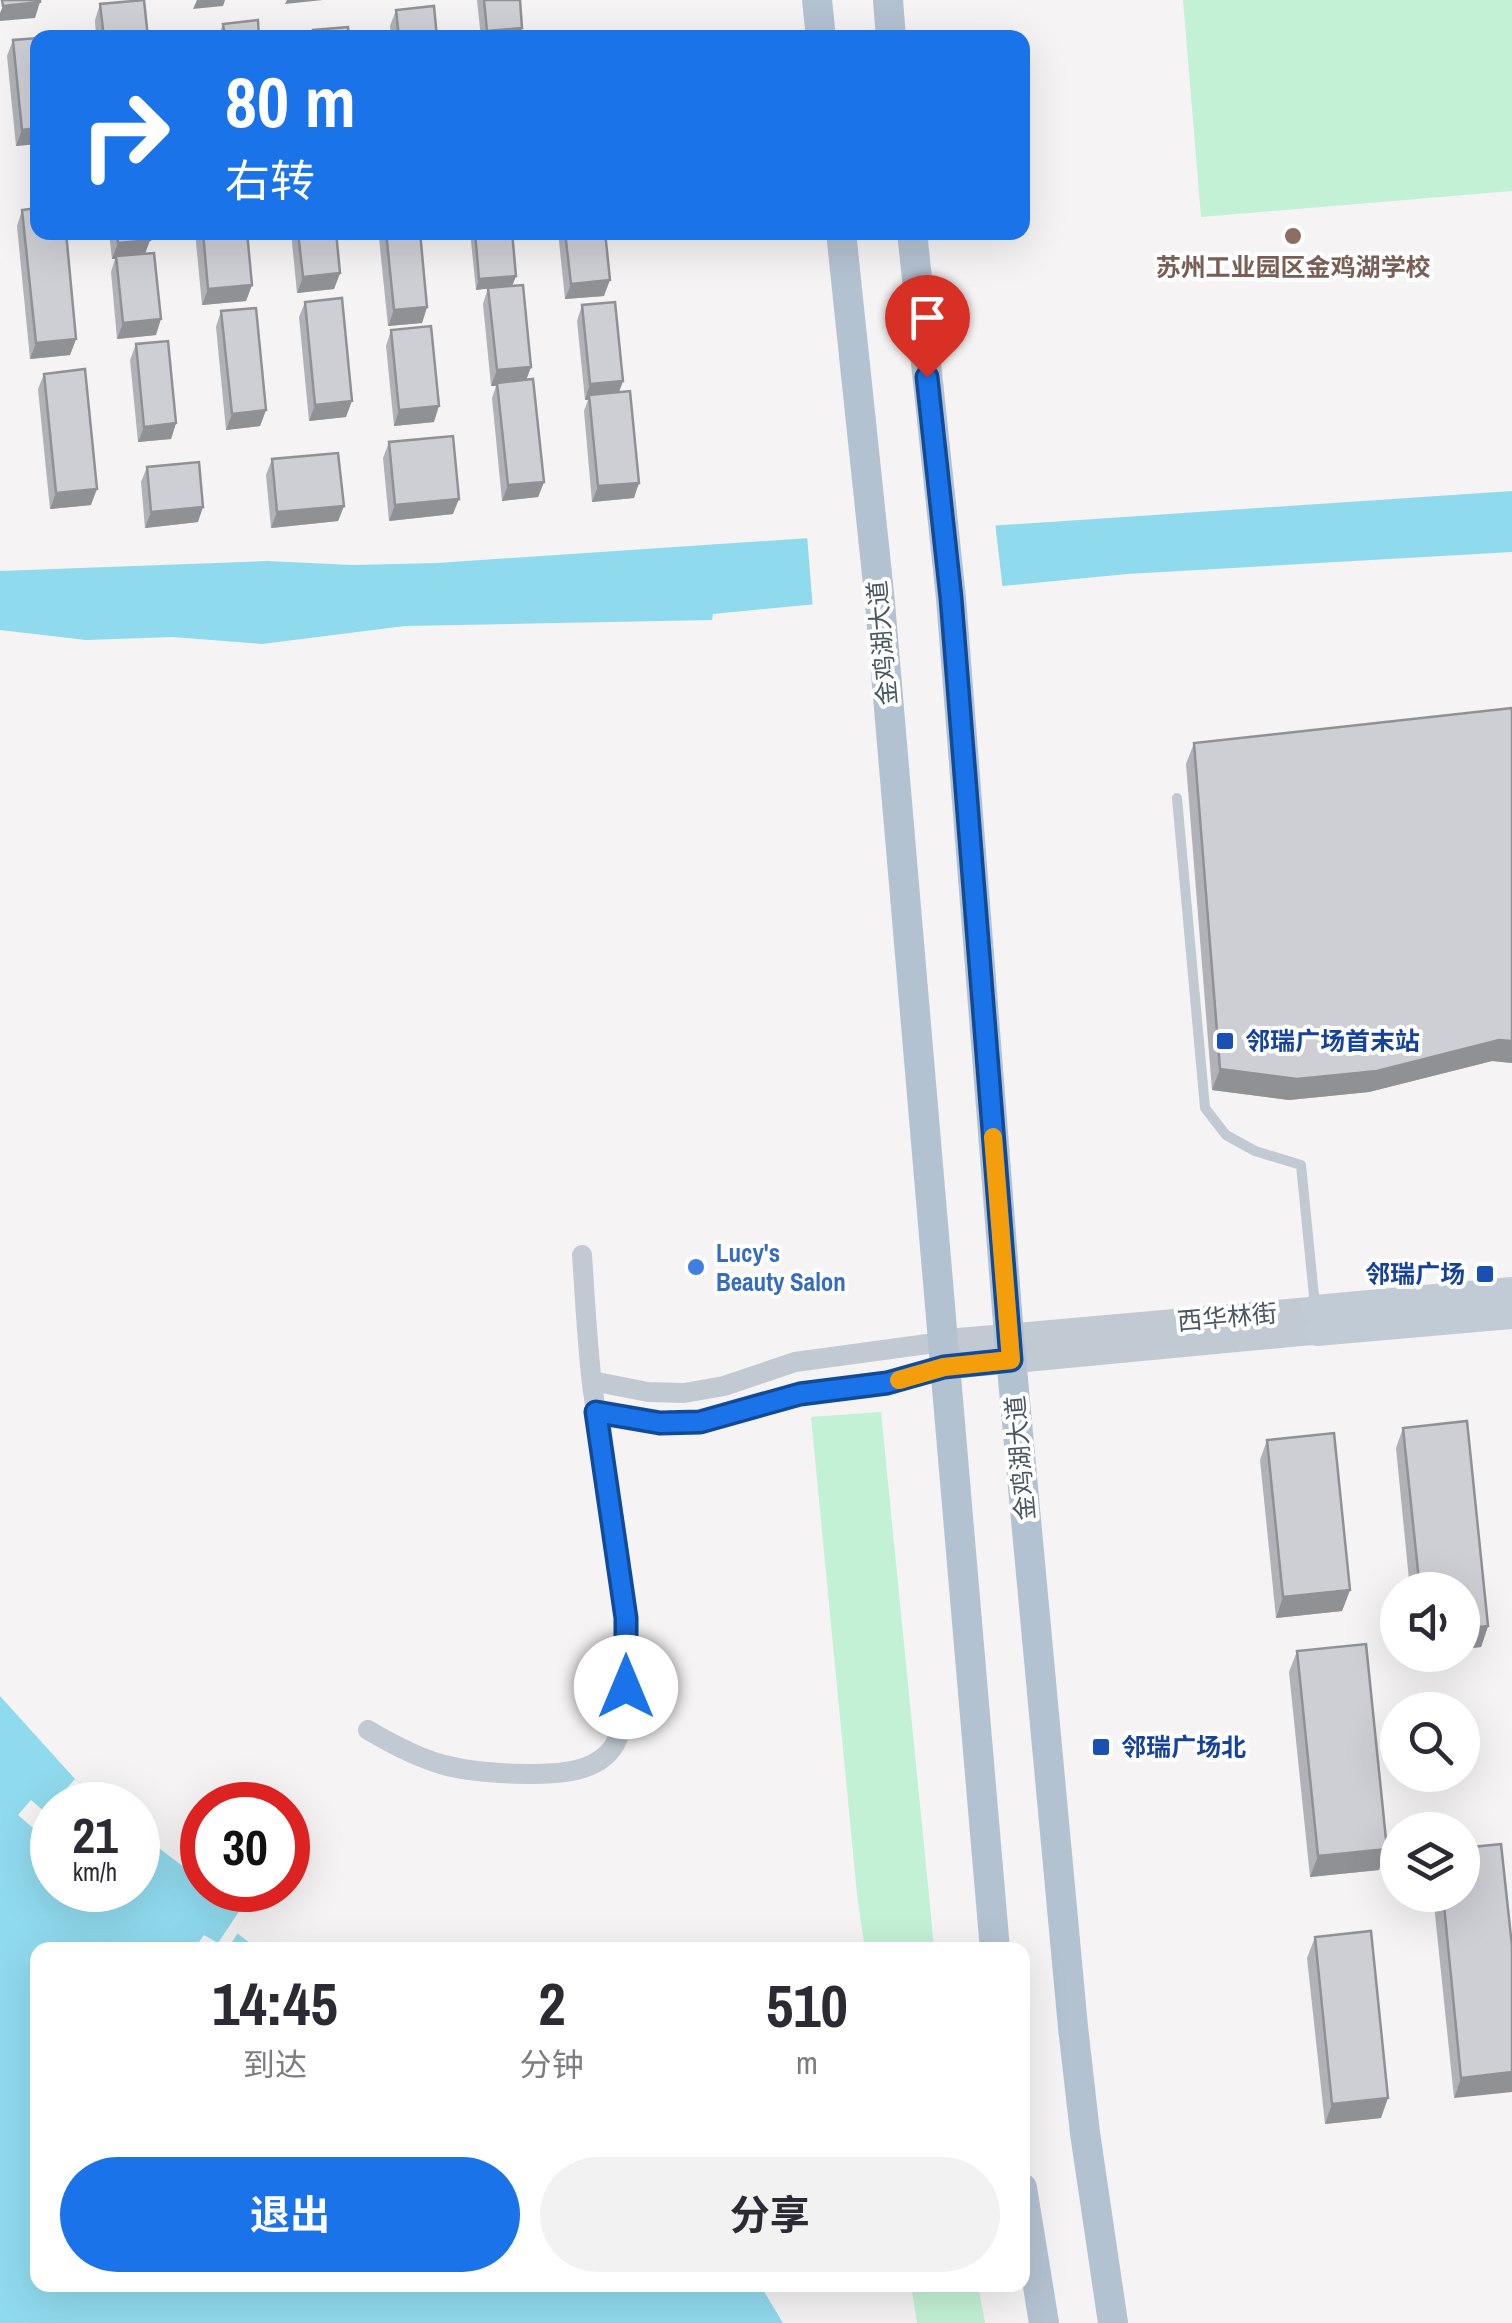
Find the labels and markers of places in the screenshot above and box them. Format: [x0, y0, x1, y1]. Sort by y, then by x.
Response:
marker: 苏州工业园区金鸡湖学校 [1282, 225, 1304, 247]
place label: 苏州工业园区金鸡湖学校 [1155, 250, 1431, 284]
pin [885, 275, 970, 378]
place label: 邻瑞广场首末站 [1245, 1024, 1420, 1058]
marker: 邻瑞广场首末站 [1214, 1030, 1236, 1052]
place label: Lucy's Beauty Salon [716, 1236, 846, 1299]
marker: Lucy's Beauty Salon [685, 1256, 707, 1278]
place label: 邻瑞广场 [1365, 1257, 1465, 1291]
marker: 邻瑞广场 [1474, 1263, 1496, 1285]
place label: 邻瑞广场北 [1121, 1730, 1246, 1764]
marker: 邻瑞广场北 [1090, 1736, 1112, 1758]

